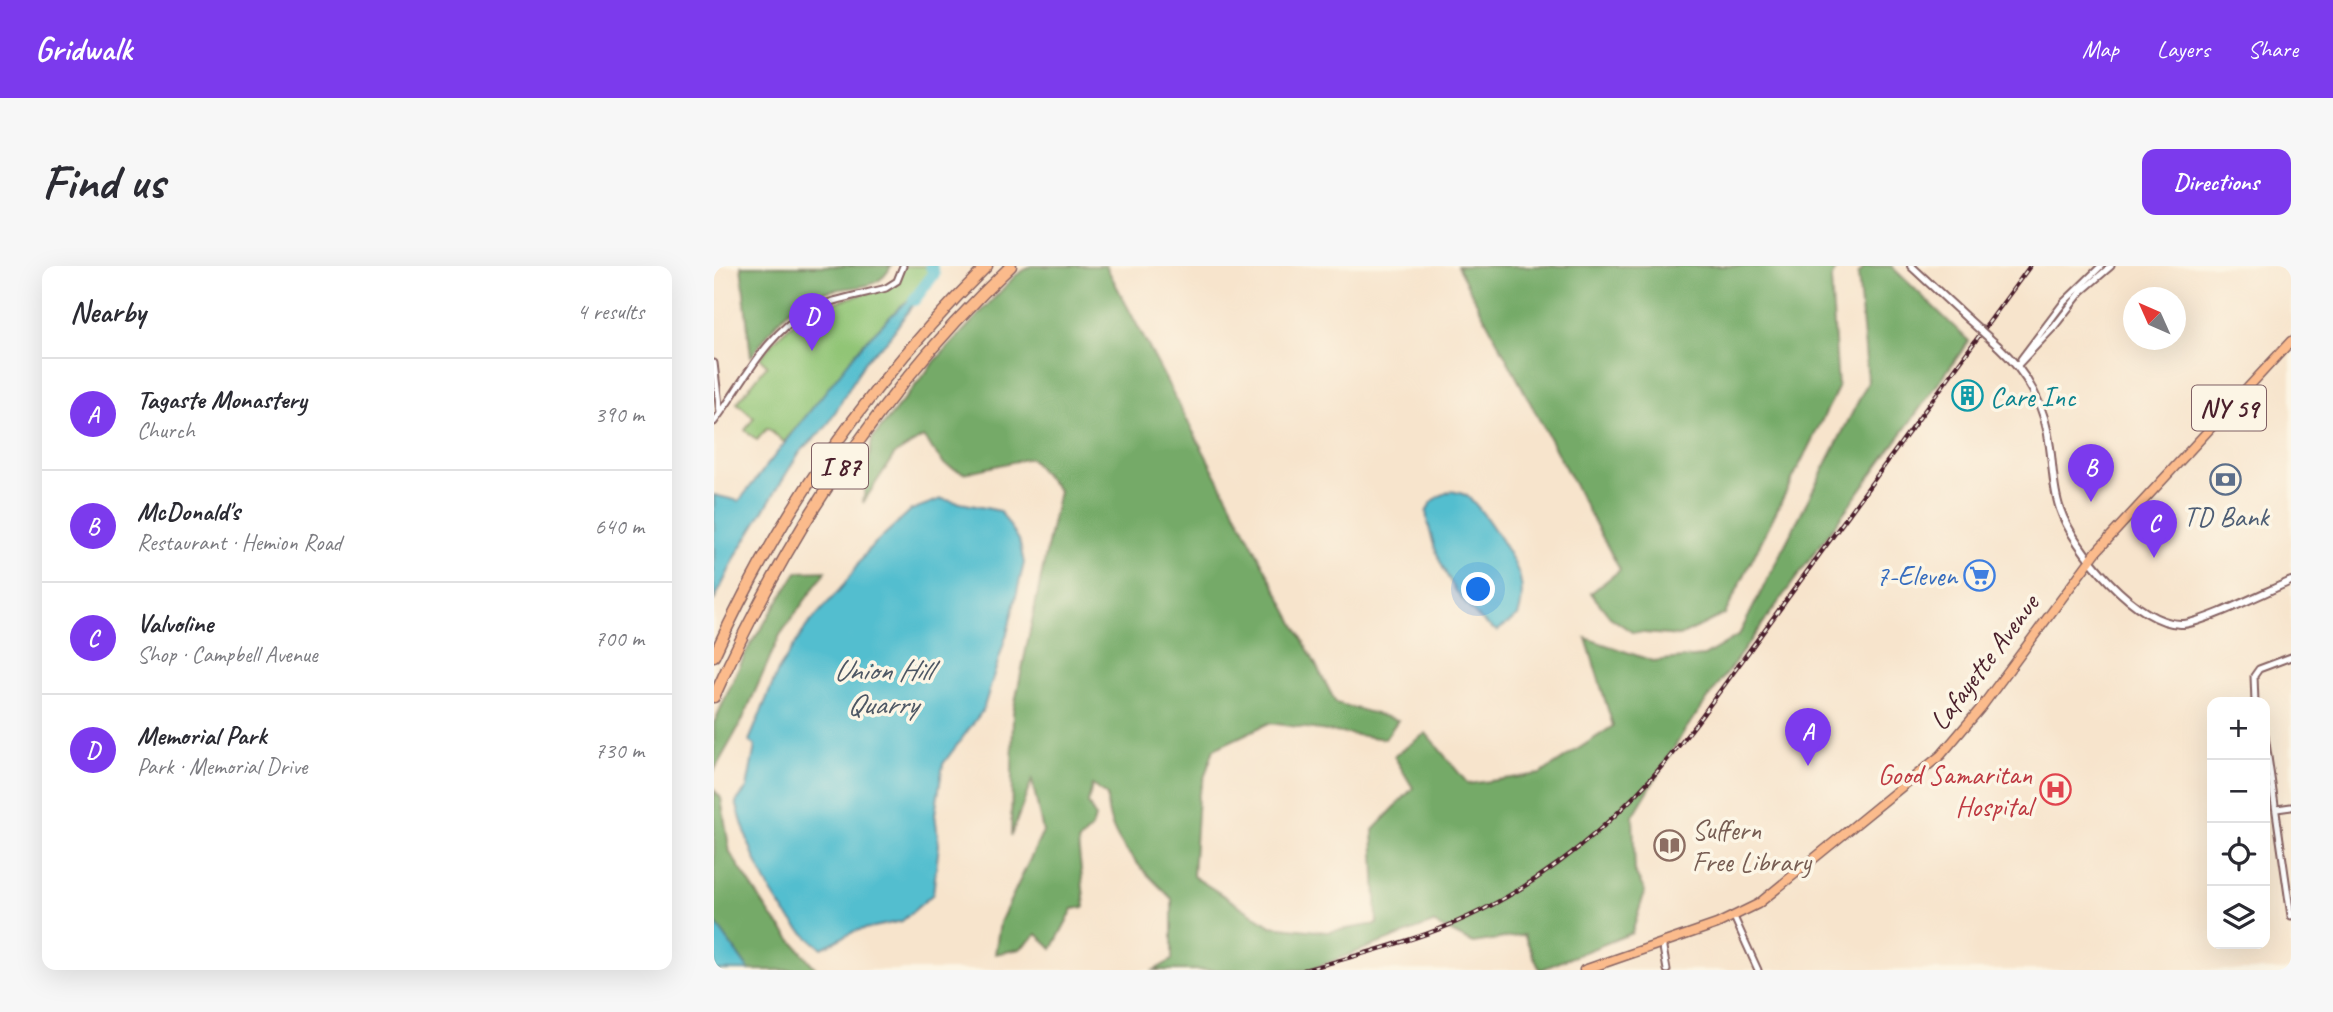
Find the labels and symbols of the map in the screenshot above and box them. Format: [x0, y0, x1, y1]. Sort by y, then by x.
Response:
north arrow [2123, 287, 2186, 350]
pin: D [789, 293, 835, 351]
building icon: Care Inc [1950, 379, 1984, 413]
place label: Care Inc [1990, 379, 2077, 414]
road number: NY 59 [2192, 385, 2266, 430]
road number: I 87 [812, 444, 868, 489]
pin: B [2068, 444, 2114, 502]
bank icon: TD Bank [2209, 462, 2243, 496]
place label: TD Bank [2183, 499, 2270, 534]
pin: C [2131, 500, 2177, 558]
place label: 7-Eleven [1876, 558, 1958, 593]
supermarket icon: 7-Eleven [1963, 558, 1997, 592]
your location [1461, 572, 1495, 606]
street label: Lafayette Avenue [1922, 586, 2048, 737]
water label: Union Hill Quarry [833, 651, 941, 723]
pin: A [1785, 708, 1831, 766]
place label: Good Samaritan Hospital [1878, 757, 2037, 824]
hospital icon: Good Samaritan Hospital [2038, 773, 2072, 807]
place label: Suffern Free Library [1692, 812, 1813, 879]
library icon: Suffern Free Library [1652, 828, 1686, 862]

